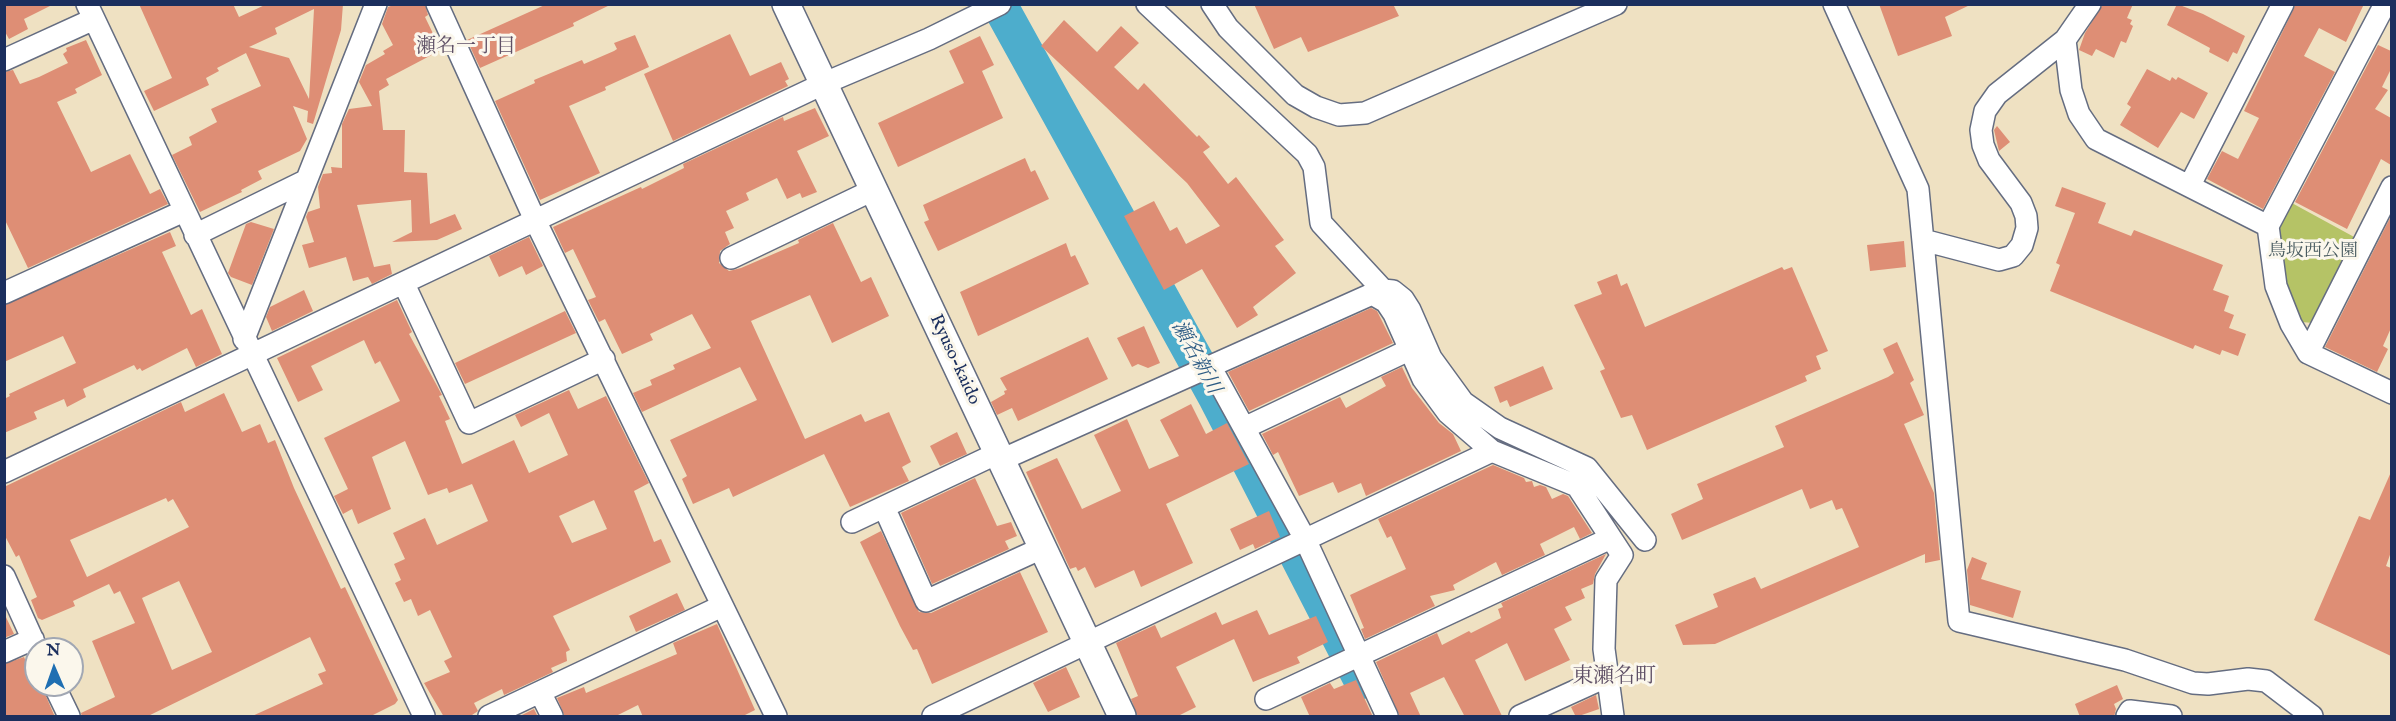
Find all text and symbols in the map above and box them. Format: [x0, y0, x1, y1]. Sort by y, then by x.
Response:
district label: 瀬名一丁目 [416, 36, 516, 60]
park label: 鳥坂西公園 [2268, 241, 2358, 263]
street label: Ryuso-kaido [924, 311, 984, 409]
water label: 瀬名新川 [1165, 317, 1225, 399]
north arrow [24, 637, 84, 697]
text: N [46, 641, 61, 661]
district label: 東瀬名町 [1572, 665, 1656, 691]

